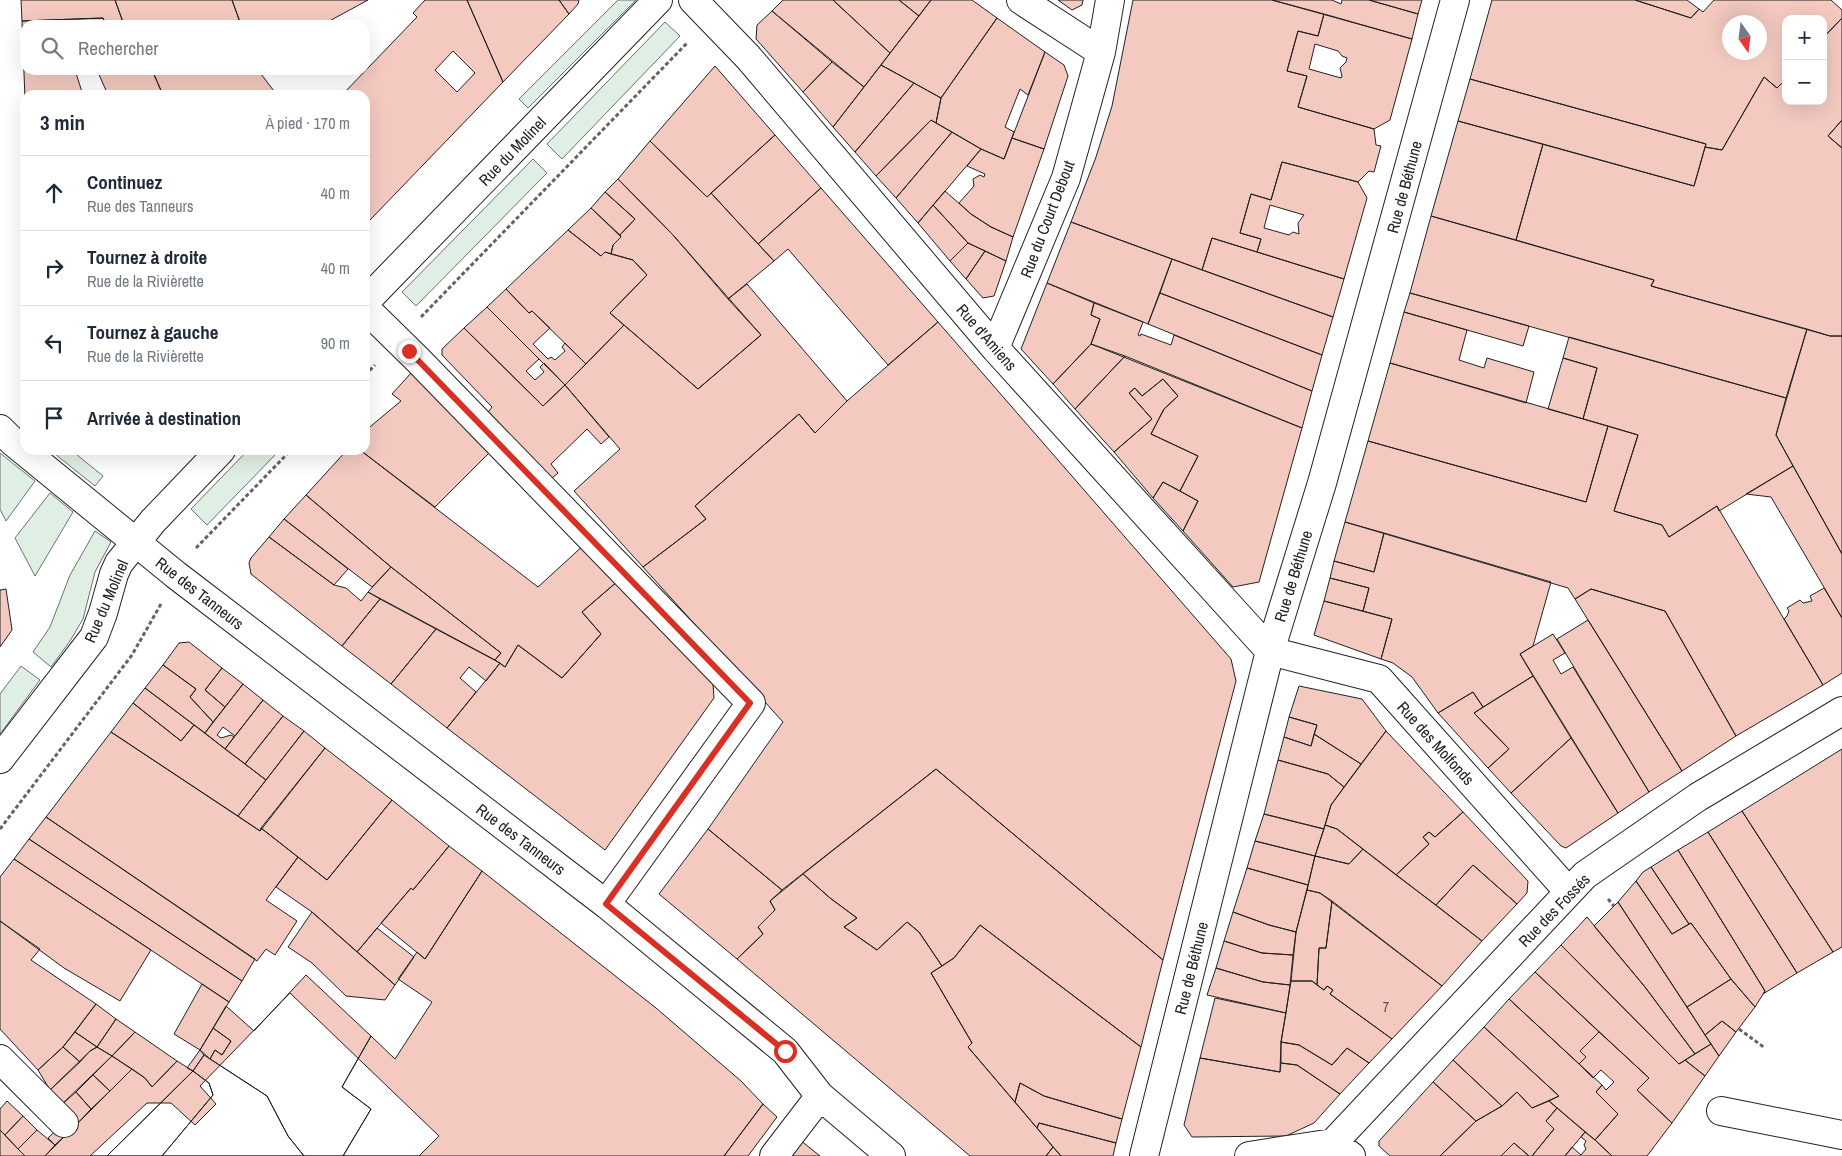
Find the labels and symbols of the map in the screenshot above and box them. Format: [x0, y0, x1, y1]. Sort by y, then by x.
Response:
north arrow [1722, 15, 1767, 60]
street label: Rue du Molinel [473, 112, 551, 190]
street label: Rue de Béthune [1381, 138, 1427, 236]
street label: Rue du Court Debout [1015, 157, 1080, 281]
street label: Rue d'Amiens [952, 299, 1022, 375]
route end [398, 340, 421, 363]
street label: Rue de Béthune [1269, 527, 1317, 625]
street label: Rue des Tanneurs [151, 552, 249, 634]
street label: Rue du Molinel [79, 556, 133, 646]
street label: Rue des Molfonds [1392, 696, 1480, 790]
street label: Rue des Tanneurs [472, 798, 570, 880]
street label: Rue des Fossés [1513, 868, 1595, 952]
street label: Rue de Béthune [1169, 919, 1213, 1017]
house number: 7 [1383, 998, 1389, 1016]
route start [774, 1040, 797, 1063]

